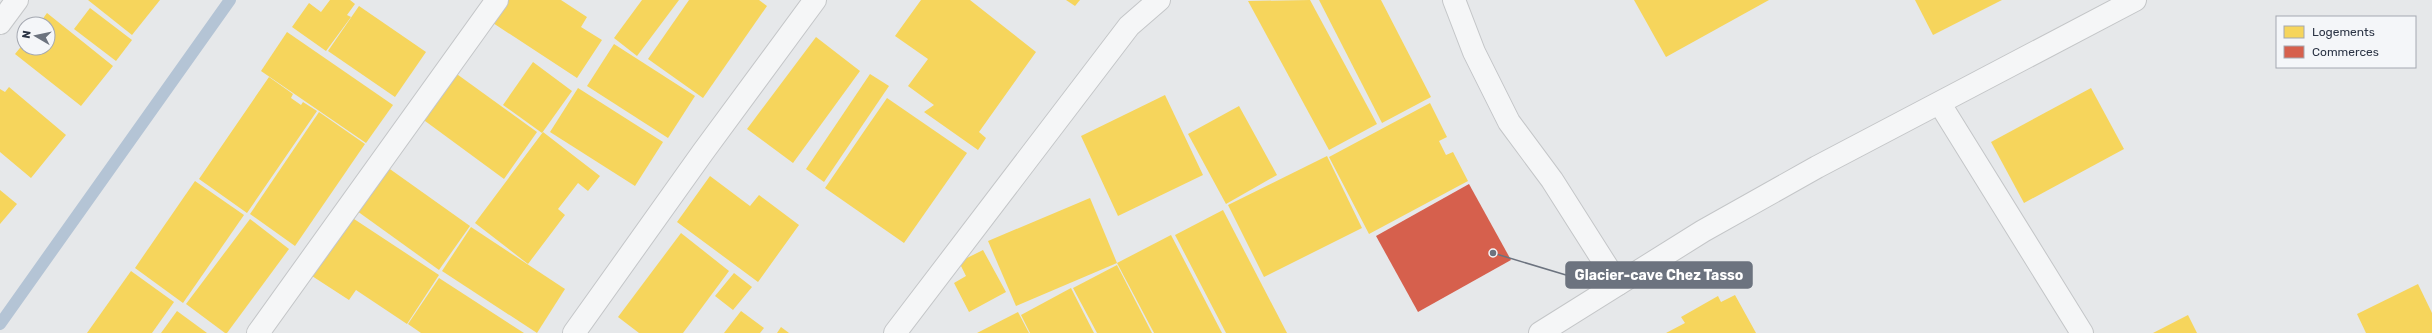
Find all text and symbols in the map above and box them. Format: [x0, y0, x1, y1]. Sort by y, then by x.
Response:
north arrow [16, 16, 56, 56]
legend [2276, 16, 2416, 68]
text: Logements [2312, 25, 2375, 39]
text: N [20, 30, 34, 39]
text: Commerces [2312, 45, 2379, 59]
callout: Glacier-cave Chez Tasso [1566, 262, 1752, 288]
text: Glacier-cave Chez Tasso [1575, 267, 1743, 284]

